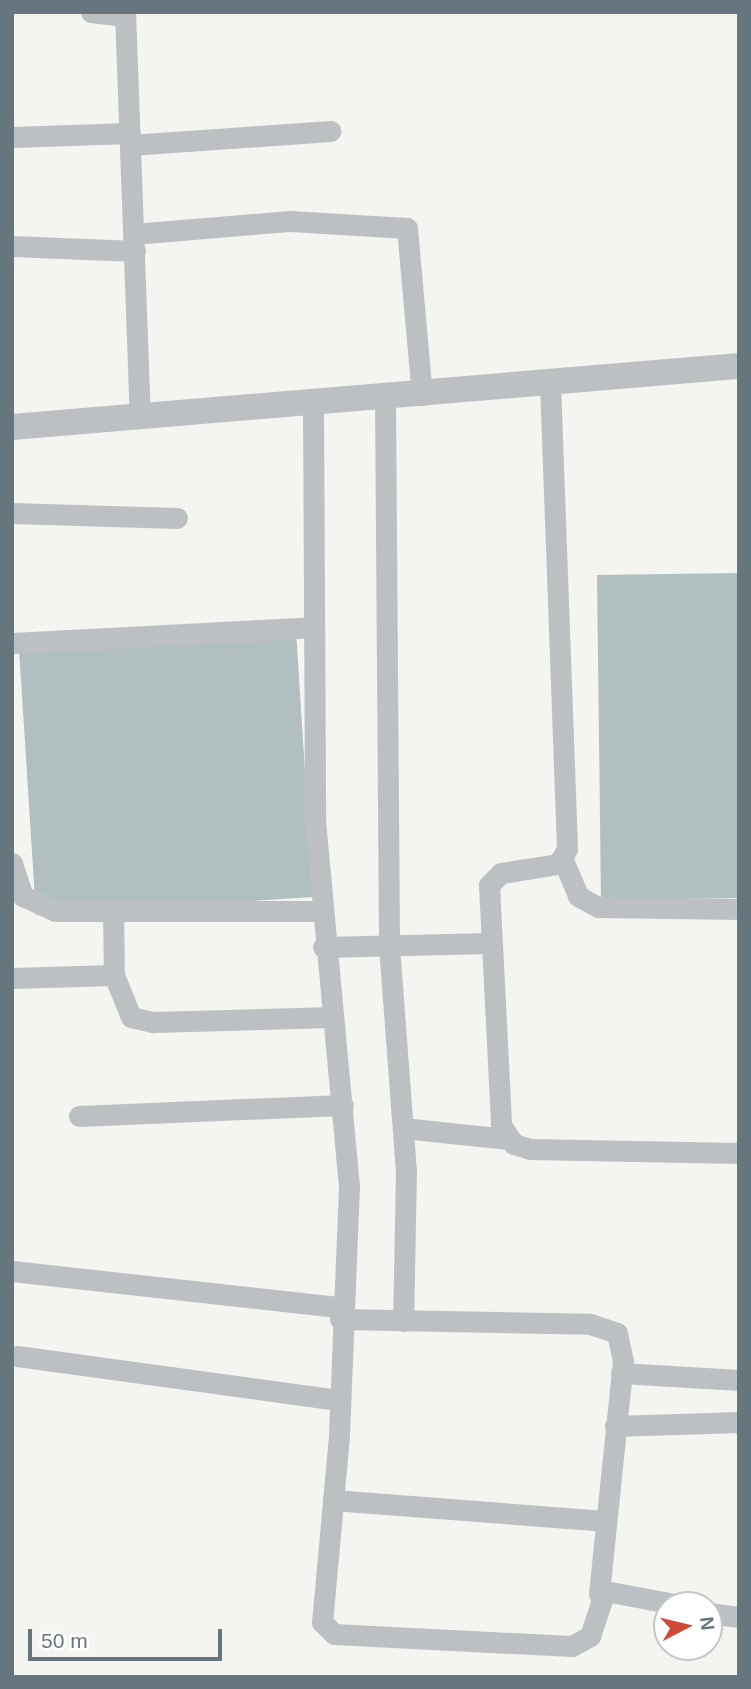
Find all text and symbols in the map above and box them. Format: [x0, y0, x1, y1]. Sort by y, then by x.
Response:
north arrow [653, 1591, 723, 1661]
scale bar [32, 1616, 226, 1660]
text: N [696, 1616, 719, 1632]
text: 50 m [41, 1629, 88, 1652]

